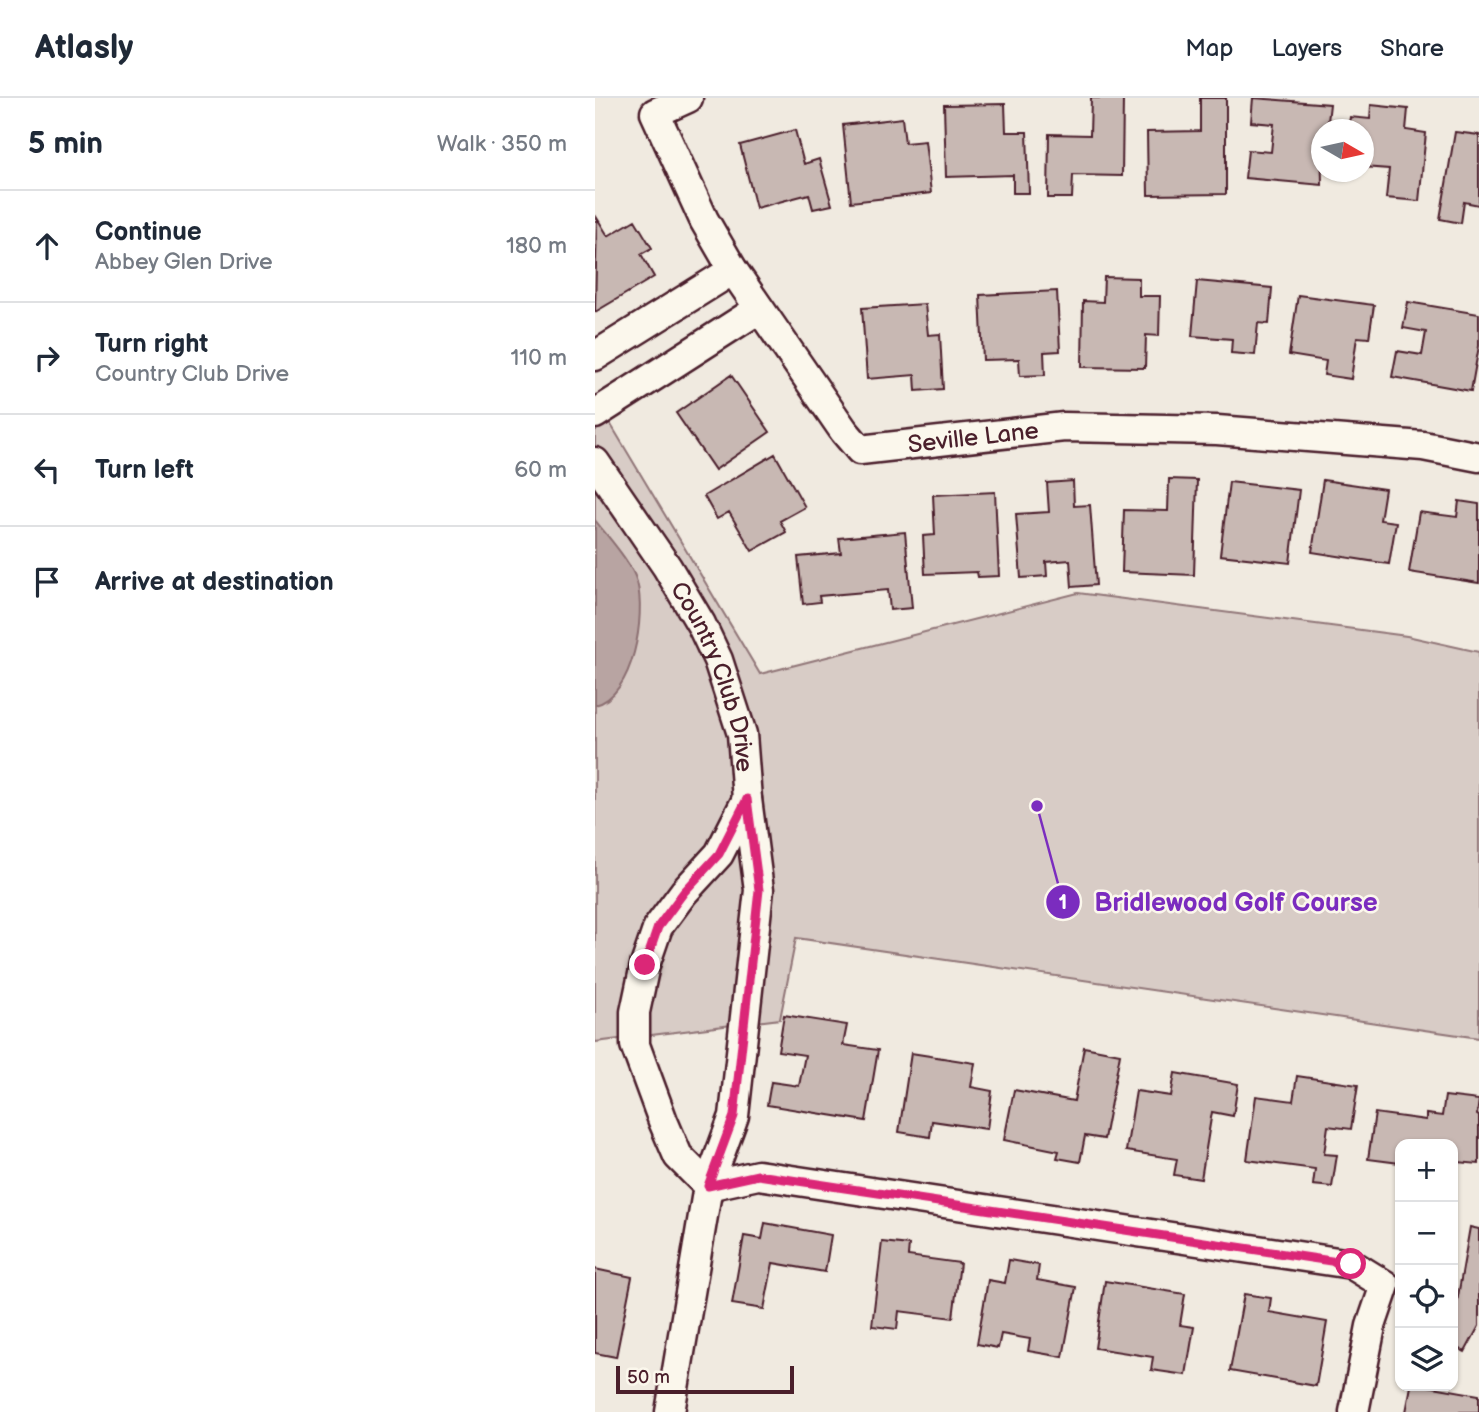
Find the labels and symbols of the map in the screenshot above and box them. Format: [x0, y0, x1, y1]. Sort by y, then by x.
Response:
north arrow [1311, 119, 1374, 182]
street label: Seville Lane [906, 415, 1040, 459]
street label: Country Club Drive [664, 576, 759, 773]
callout: Bridlewood Golf Course [1045, 878, 1392, 925]
text: Bridlewood Golf Course [1094, 888, 1378, 919]
text: 1 [1059, 890, 1067, 915]
route end [629, 949, 660, 980]
route start [1335, 1248, 1366, 1279]
scale bar [616, 1363, 795, 1395]

